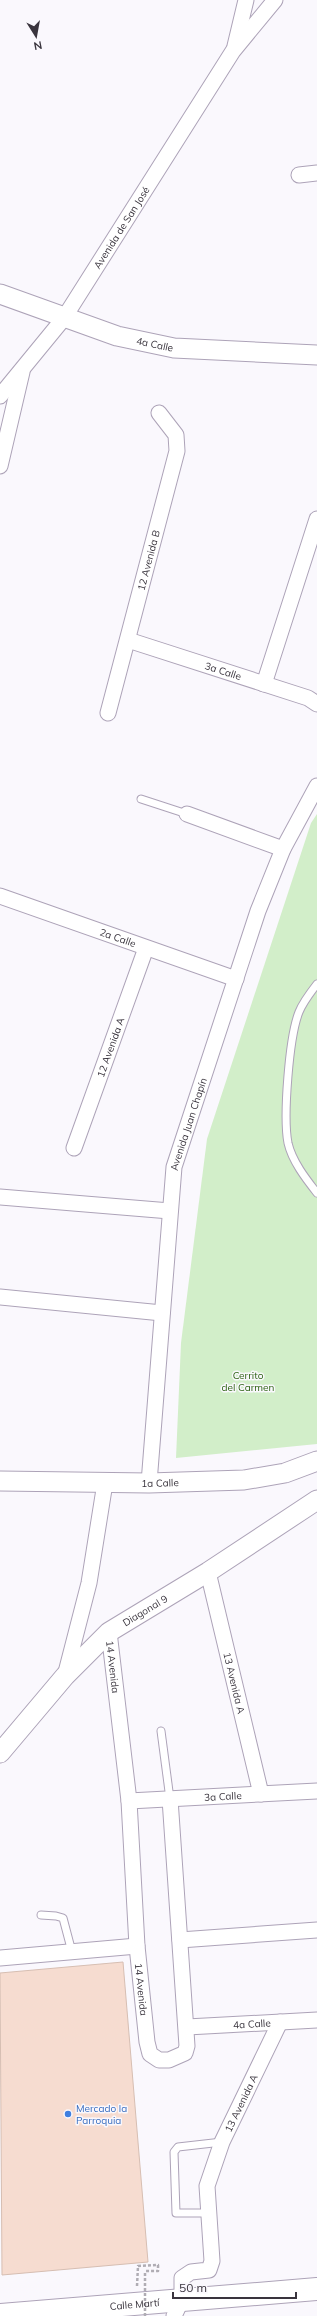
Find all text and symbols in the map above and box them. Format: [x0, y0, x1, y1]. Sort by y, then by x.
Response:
north arrow [16, 16, 56, 56]
text: N [32, 38, 43, 53]
street label: Avenida de San José [90, 184, 152, 271]
street label: 4a Calle [135, 334, 175, 354]
street label: 12 Avenida B [134, 528, 162, 592]
street label: 3a Calle [203, 659, 243, 683]
street label: 2a Calle [98, 925, 138, 950]
street label: 12 Avenida A [94, 1015, 127, 1079]
street label: Avenida Juan Chapín [167, 1076, 209, 1171]
park label: Cerrito del Carmen [222, 1369, 275, 1394]
street label: 1a Calle [141, 1476, 179, 1490]
street label: Diagonal 9 [120, 1592, 170, 1629]
street label: 14 Avenida [104, 1640, 123, 1694]
street label: 13 Avenida A [221, 1651, 248, 1715]
street label: 3a Calle [204, 1789, 242, 1803]
street label: 14 Avenida [132, 1962, 151, 2016]
street label: 4a Calle [233, 2016, 271, 2031]
street label: 13 Avenida A [221, 2072, 261, 2134]
place label: Mercado la Parroquia [76, 2102, 127, 2127]
marker: Mercado la Parroquia [63, 2109, 73, 2119]
scale bar [173, 2274, 296, 2300]
text: 50 m [179, 2280, 207, 2295]
street label: Calle Martí [109, 2295, 161, 2312]

